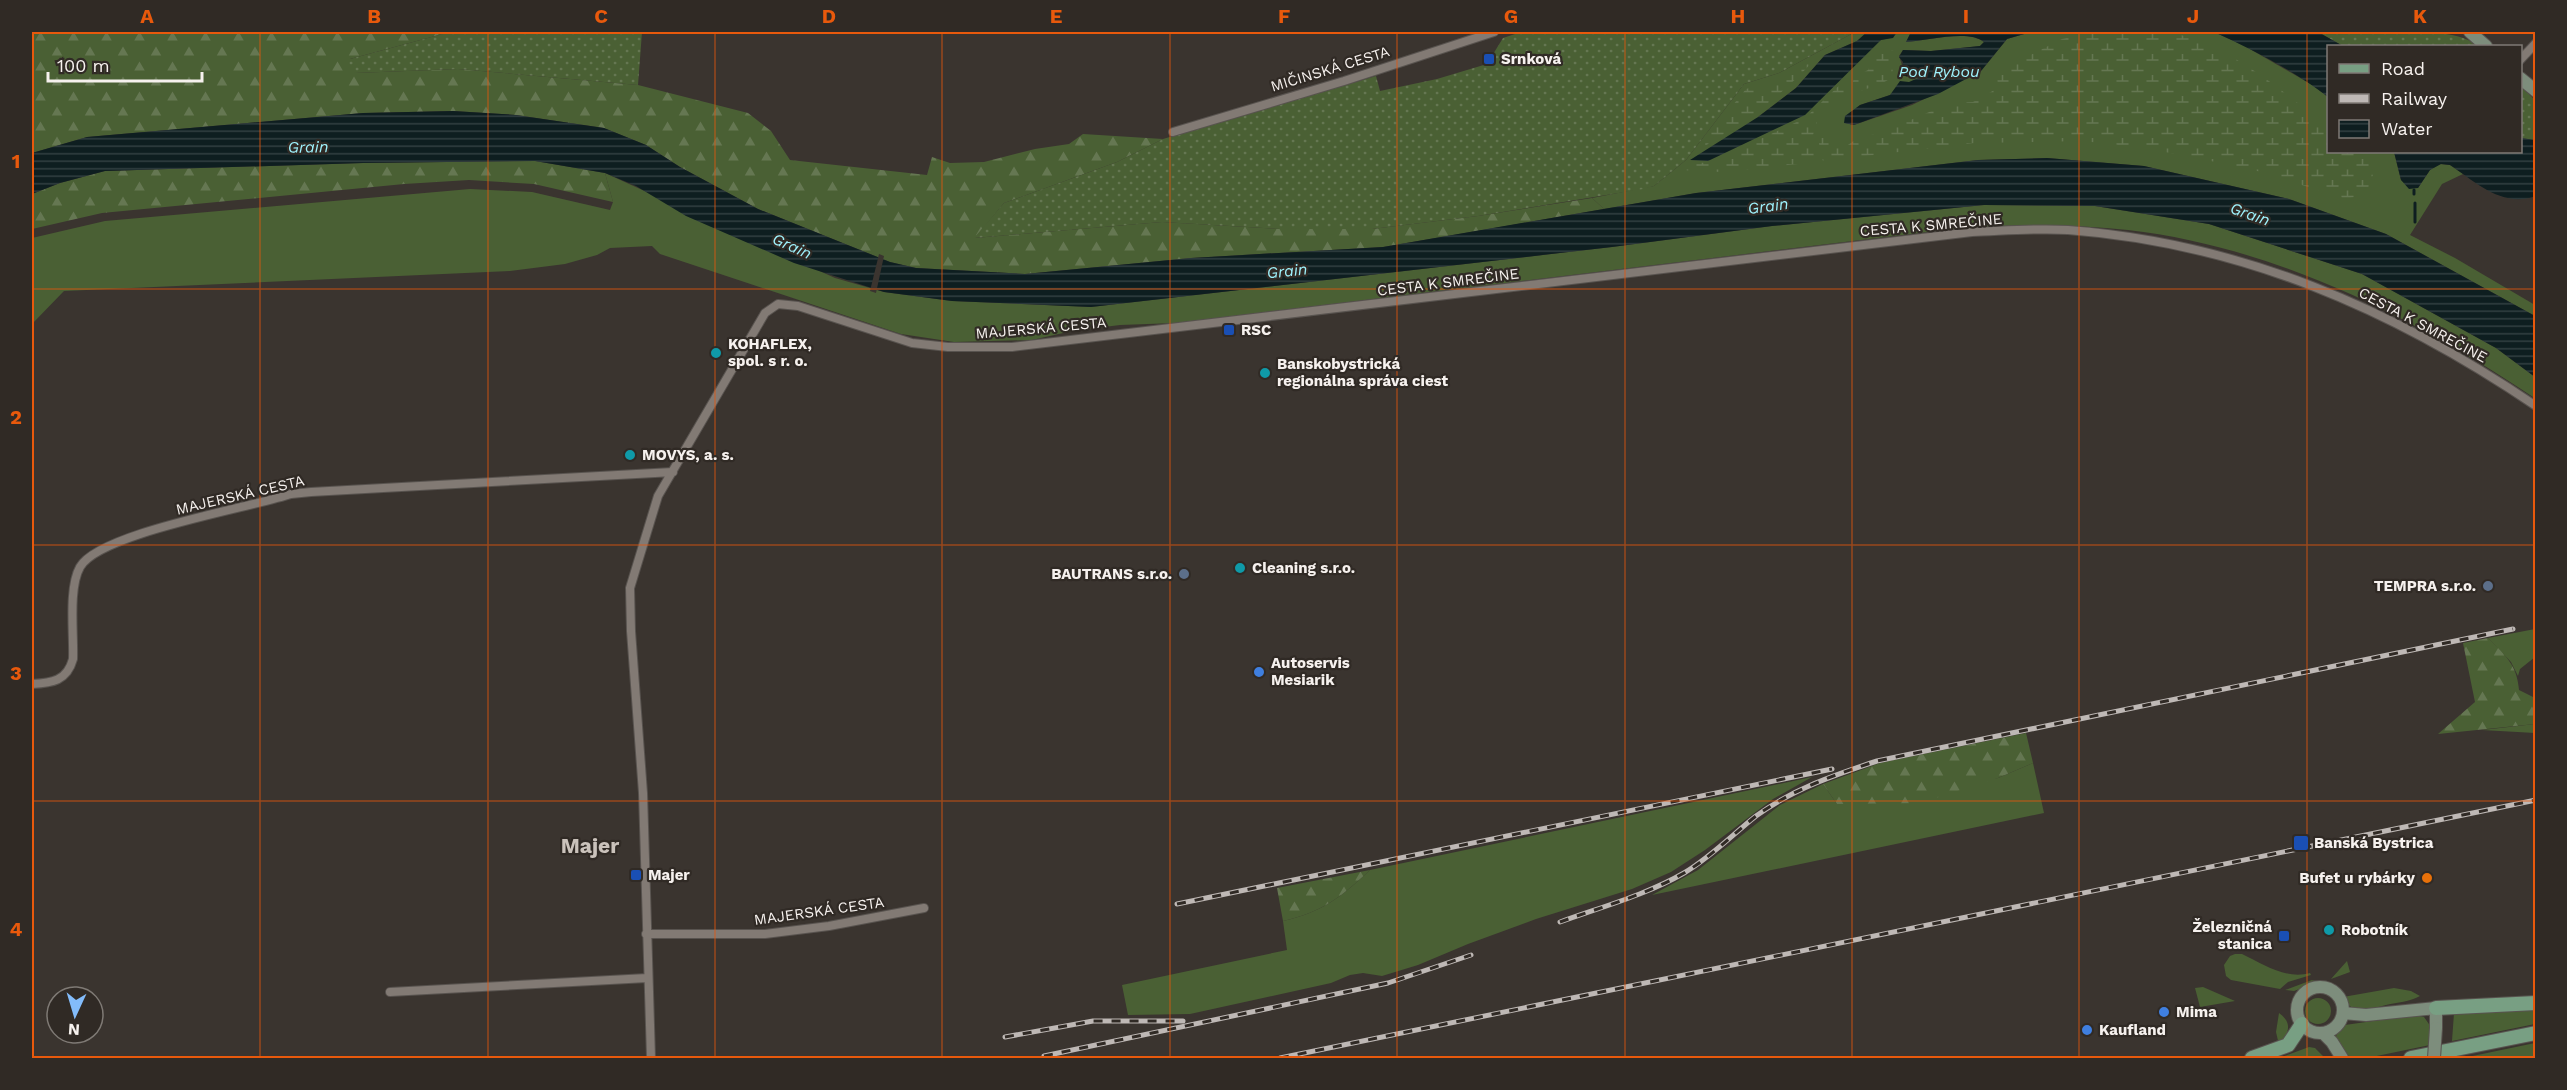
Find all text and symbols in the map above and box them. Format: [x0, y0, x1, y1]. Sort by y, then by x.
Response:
text: A [140, 4, 154, 28]
text: B [367, 4, 381, 28]
text: C [594, 4, 608, 28]
text: D [822, 4, 836, 28]
text: E [1050, 4, 1062, 28]
text: F [1278, 4, 1290, 28]
text: G [1504, 4, 1518, 28]
text: H [1731, 4, 1745, 28]
text: I [1963, 4, 1969, 28]
text: J [2187, 4, 2199, 28]
text: K [2413, 4, 2427, 28]
street label: MIČINSKÁ CESTA [1268, 41, 1392, 96]
scale bar [48, 45, 202, 83]
legend [2327, 45, 2522, 153]
place label: Srnková [1501, 50, 1561, 68]
marker: Srnková [1482, 52, 1496, 66]
text: 100 m [57, 55, 110, 76]
text: Road [2381, 58, 2425, 79]
water label: Pod Rybou [1899, 62, 1980, 81]
text: Railway [2381, 88, 2448, 109]
text: Water [2381, 118, 2433, 139]
water label: Grain [287, 137, 329, 157]
text: 1 [12, 149, 20, 173]
water label: Grain [1746, 194, 1790, 218]
water label: Grain [2228, 198, 2272, 230]
street label: CESTA K SMREČINE [1859, 209, 2003, 240]
water label: Grain [769, 229, 815, 263]
water label: Grain [1266, 259, 1308, 283]
street label: CESTA K SMREČINE [1376, 263, 1520, 300]
street label: CESTA K SMREČINE [2356, 283, 2491, 367]
street label: MAJERSKÁ CESTA [975, 313, 1107, 343]
place label: RSC [1241, 321, 1271, 339]
marker: RSC [1222, 323, 1236, 337]
place label: KOHAFLEX, spol. s r. o. [728, 335, 812, 370]
marker: KOHAFLEX, spol. s r. o. [709, 346, 723, 360]
place label: Banskobystrická regionálna správa ciest [1277, 355, 1449, 390]
marker: Banskobystrická regionálna správa ciest [1258, 366, 1272, 380]
text: 2 [10, 405, 22, 429]
place label: MOVYS, a. s. [642, 446, 734, 464]
marker: MOVYS, a. s. [623, 448, 637, 462]
street label: MAJERSKÁ CESTA [174, 471, 306, 519]
place label: Cleaning s.r.o. [1252, 559, 1355, 577]
marker: Cleaning s.r.o. [1233, 561, 1247, 575]
place label: BAUTRANS s.r.o. [1051, 565, 1172, 583]
marker: BAUTRANS s.r.o. [1177, 567, 1191, 581]
place label: TEMPRA s.r.o. [2374, 577, 2476, 595]
marker: TEMPRA s.r.o. [2481, 579, 2495, 593]
place label: Autoservis Mesiarik [1271, 654, 1350, 689]
text: 3 [10, 661, 22, 685]
marker: Autoservis Mesiarik [1252, 665, 1266, 679]
district label: Majer [561, 833, 619, 858]
marker: Banská Bystrica [2292, 834, 2310, 852]
place label: Banská Bystrica [2314, 834, 2434, 852]
place label: Majer [648, 866, 690, 884]
marker: Majer [629, 868, 643, 882]
place label: Bufet u rybárky [2299, 869, 2416, 887]
marker: Bufet u rybárky [2420, 871, 2434, 885]
street label: MAJERSKÁ CESTA [753, 893, 885, 929]
text: 4 [10, 917, 23, 941]
place label: Železničná stanica [2192, 918, 2272, 953]
place label: Robotník [2341, 921, 2409, 939]
marker: Robotník [2322, 923, 2336, 937]
marker: Železničná stanica [2277, 929, 2291, 943]
north arrow [45, 985, 105, 1045]
place label: Mima [2176, 1003, 2217, 1021]
marker: Mima [2157, 1005, 2171, 1019]
text: N [67, 1020, 81, 1039]
place label: Kaufland [2099, 1021, 2166, 1039]
marker: Kaufland [2080, 1023, 2094, 1037]

